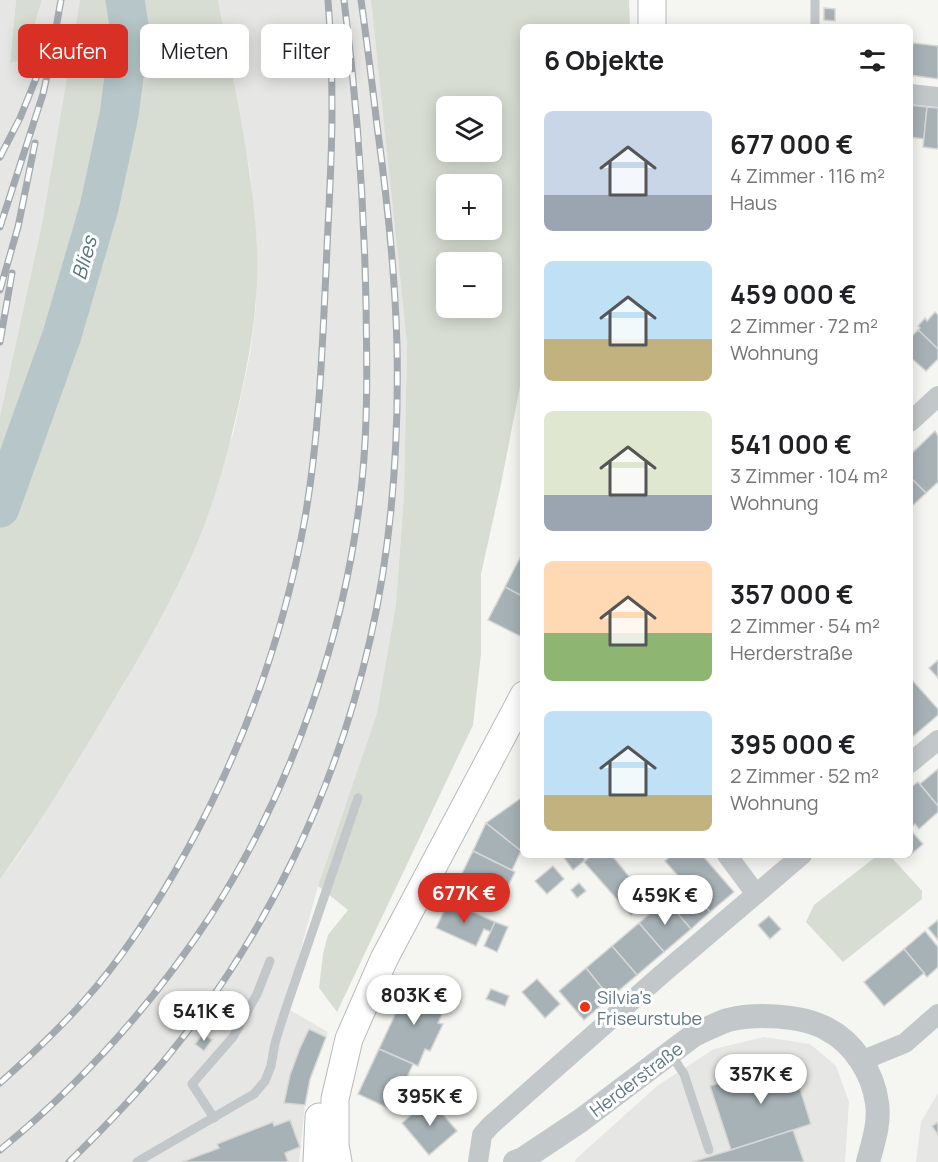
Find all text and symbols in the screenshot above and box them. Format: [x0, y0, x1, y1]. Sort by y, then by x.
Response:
chip: Kaufen [18, 24, 128, 78]
chip: Mieten [140, 24, 249, 78]
chip: Filter [261, 24, 352, 78]
text: 6 Objekte [544, 42, 664, 78]
icon: filters [856, 44, 889, 77]
map controls [436, 96, 502, 318]
button: layers [436, 96, 502, 162]
text: 677 000 € [730, 126, 854, 162]
icon: home [592, 135, 664, 207]
text: 4 Zimmer · 116 m² [730, 162, 885, 189]
button: + [436, 174, 502, 240]
text: Haus [730, 189, 777, 216]
water label: Blies [65, 232, 103, 283]
button: − [436, 252, 502, 318]
text: 459 000 € [730, 276, 857, 312]
icon: home [592, 285, 664, 357]
text: 2 Zimmer · 72 m² [730, 312, 878, 339]
text: Wohnung [730, 339, 819, 366]
text: 541 000 € [730, 426, 852, 462]
icon: home [592, 435, 664, 507]
text: 3 Zimmer · 104 m² [730, 462, 888, 489]
text: Wohnung [730, 489, 819, 516]
text: 357 000 € [730, 576, 854, 612]
icon: home [592, 585, 664, 657]
text: 2 Zimmer · 54 m² [730, 612, 880, 639]
text: Herderstraße [730, 639, 853, 666]
text: 395 000 € [730, 726, 856, 762]
icon: home [592, 735, 664, 807]
text: 2 Zimmer · 52 m² [730, 762, 879, 789]
text: Wohnung [730, 789, 819, 816]
pin: 677K € [415, 873, 513, 924]
pin: 459K € [616, 875, 714, 926]
text: 677K € [432, 879, 496, 906]
text: 459K € [632, 881, 698, 908]
pin: 803K € [365, 975, 463, 1026]
text: 803K € [380, 981, 448, 1008]
place label: Silvia's Friseurstube [597, 985, 702, 1030]
pin: 541K € [155, 991, 253, 1042]
text: 541K € [173, 997, 235, 1024]
marker: Silvia's Friseurstube [578, 1000, 592, 1014]
street label: Herderstraße [585, 1036, 687, 1122]
pin: 357K € [712, 1054, 810, 1105]
text: 357K € [729, 1060, 793, 1087]
pin: 395K € [381, 1076, 479, 1127]
text: 395K € [397, 1082, 463, 1109]

